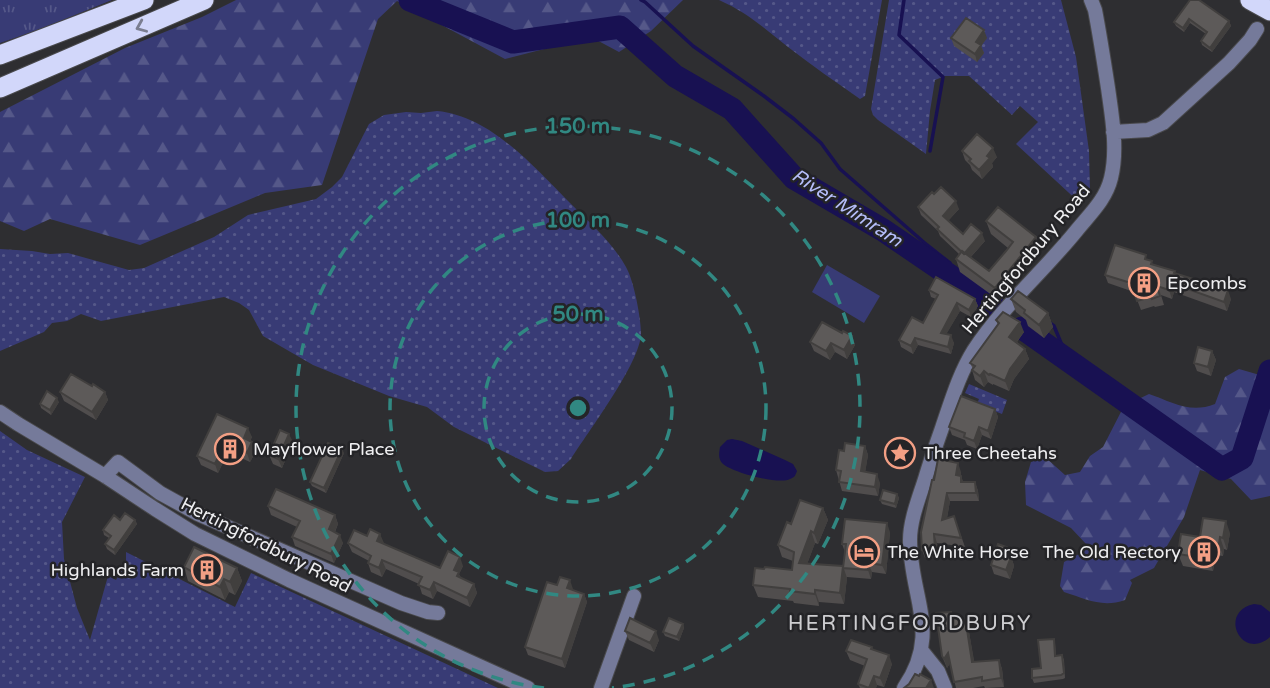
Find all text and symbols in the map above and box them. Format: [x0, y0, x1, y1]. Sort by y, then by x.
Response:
one-way arrow [136, 19, 148, 33]
text: 150 m [546, 114, 610, 139]
water label: River Mimram [788, 164, 907, 252]
street label: Hertingfordbury Road [957, 180, 1095, 338]
text: 100 m [546, 208, 610, 233]
building icon: Epcombs [1127, 266, 1161, 300]
place label: Epcombs [1167, 272, 1247, 294]
text: 50 m [552, 302, 604, 327]
centre of rings [566, 396, 590, 420]
building icon: Mayflower Place [213, 432, 247, 466]
place icon: Three Cheetahs [883, 436, 917, 470]
place label: Mayflower Place [253, 438, 394, 460]
place label: Three Cheetahs [923, 442, 1057, 464]
street label: Hertingfordbury Road [177, 492, 355, 598]
hotel icon: The White Horse [847, 535, 881, 569]
building icon: The Old Rectory [1187, 535, 1221, 569]
place label: The White Horse [887, 541, 1029, 563]
place label: The Old Rectory [1042, 541, 1181, 563]
building icon: Highlands Farm [190, 553, 224, 587]
place label: Highlands Farm [50, 559, 184, 581]
district label: HERTINGFORDBURY [788, 611, 1032, 636]

